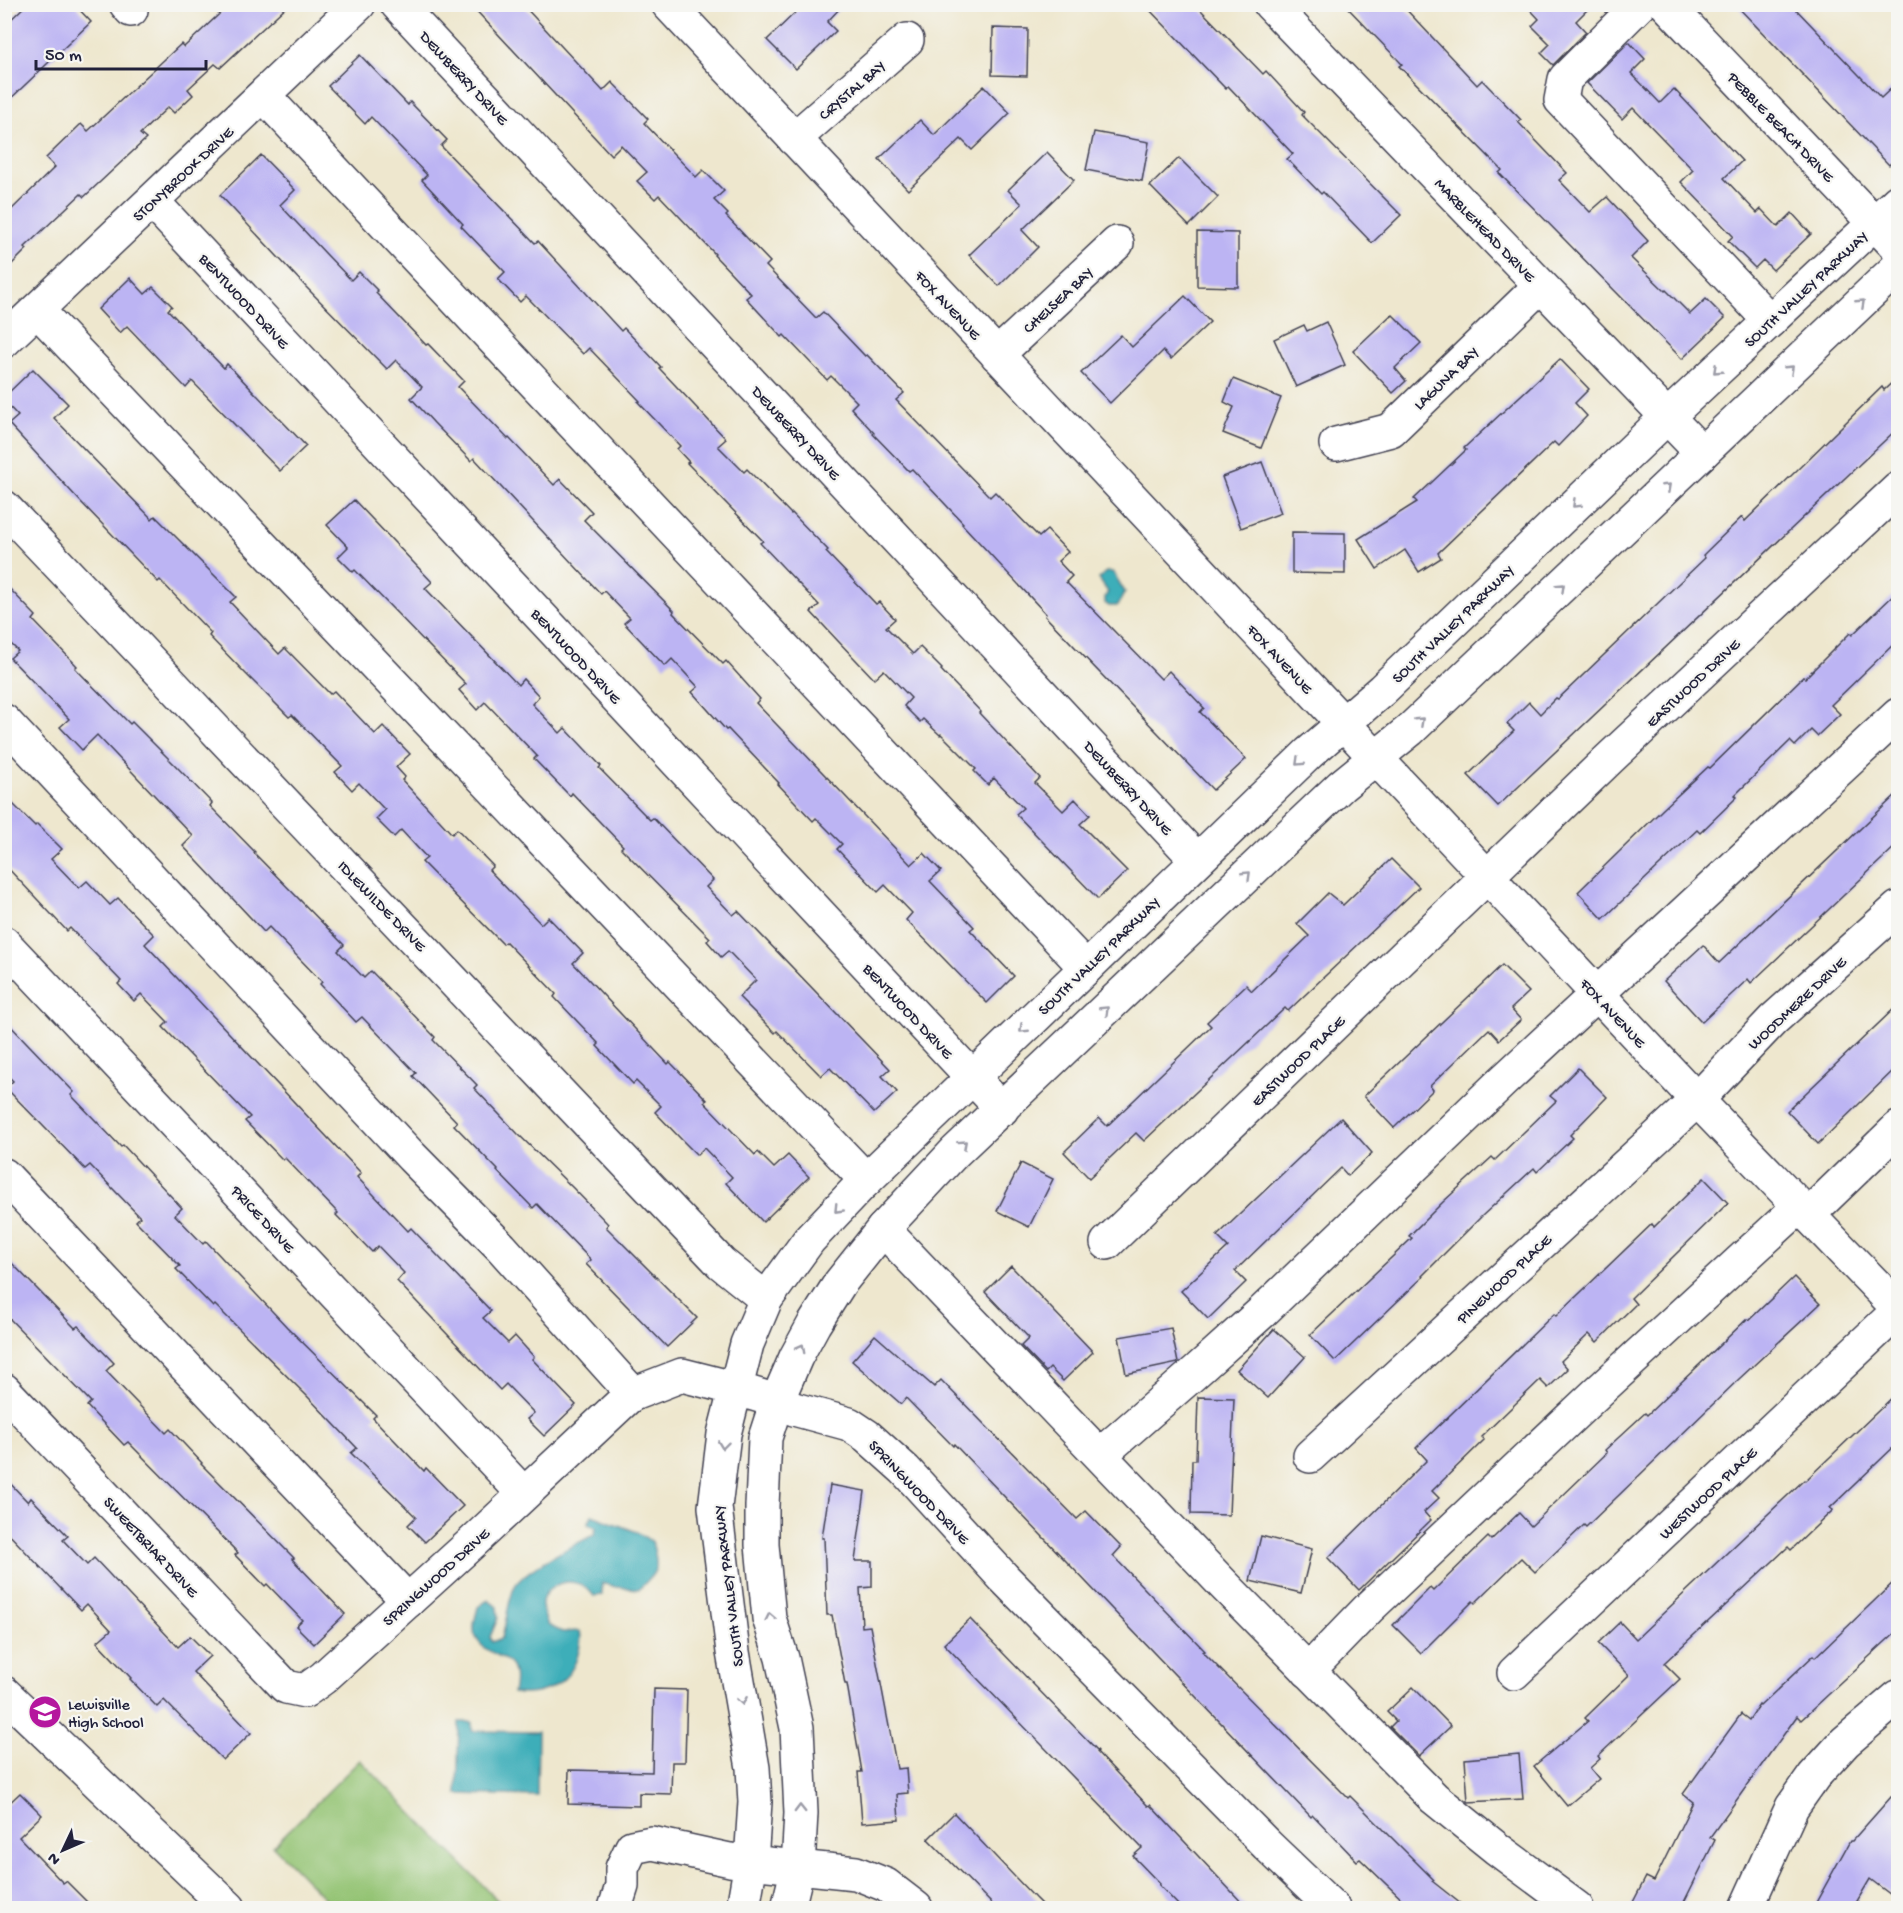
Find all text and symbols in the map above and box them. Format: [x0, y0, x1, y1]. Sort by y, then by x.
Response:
street label: DEWBERRY DRIVE [413, 28, 512, 131]
scale bar [36, 33, 206, 71]
text: 50 m [45, 46, 82, 67]
street label: CRYSTAL BAY [816, 58, 891, 126]
street label: PEBBLE BEACH DRIVE [1721, 69, 1838, 188]
street label: STONYBROOK DRIVE [130, 123, 240, 227]
street label: MARBLEHEAD DRIVE [1429, 175, 1539, 288]
street label: SOUTH VALLEY PARKWAY [1741, 228, 1873, 353]
street label: BENTWOOD DRIVE [193, 250, 292, 355]
street label: CHELSEA BAY [1020, 264, 1099, 339]
street label: FOX AVENUE [909, 267, 984, 346]
one-way arrow [1854, 299, 1864, 310]
street label: LAGUNA BAY [1411, 344, 1484, 415]
one-way arrow [1714, 363, 1724, 374]
one-way arrow [1783, 366, 1794, 377]
street label: DEWBERRY DRIVE [745, 383, 844, 486]
one-way arrow [1659, 483, 1670, 494]
one-way arrow [1572, 497, 1583, 508]
street label: SOUTH VALLEY PARKWAY [1389, 562, 1519, 689]
one-way arrow [1554, 583, 1565, 594]
street label: BENTWOOD DRIVE [525, 605, 624, 710]
street label: FOX AVENUE [1241, 621, 1316, 700]
street label: EASTWOOD DRIVE [1643, 635, 1746, 733]
one-way arrow [1412, 717, 1423, 728]
street label: DEWBERRY DRIVE [1077, 738, 1176, 841]
one-way arrow [1296, 755, 1307, 766]
street label: IDLEWILDE DRIVE [332, 858, 429, 958]
one-way arrow [1240, 871, 1251, 882]
street label: SOUTH VALLEY PARKWAY [1035, 894, 1165, 1021]
street label: WOODMERE DRIVE [1745, 953, 1852, 1055]
street label: BENTWOOD DRIVE [857, 960, 956, 1065]
street label: FOX AVENUE [1574, 975, 1649, 1054]
one-way arrow [1098, 1007, 1109, 1018]
street label: EASTWOOD PLACE [1249, 1012, 1351, 1112]
one-way arrow [1019, 1021, 1030, 1032]
one-way arrow [956, 1140, 967, 1151]
street label: PRICE DRIVE [225, 1182, 298, 1259]
one-way arrow [834, 1202, 845, 1213]
street label: PINEWOOD PLACE [1453, 1231, 1558, 1330]
one-way arrow [794, 1344, 805, 1354]
street label: SPRINGWOOD DRIVE [863, 1437, 973, 1550]
one-way arrow [717, 1441, 730, 1450]
street label: WESTWOOD PLACE [1656, 1444, 1763, 1545]
street label: SWEETBRIAR DRIVE [98, 1494, 202, 1603]
street label: SOUTH VALLEY PARKWAY [711, 1504, 750, 1667]
street label: SPRINGWOOD DRIVE [380, 1525, 496, 1632]
one-way arrow [764, 1612, 777, 1622]
school or university icon: Lewisville High School [27, 1694, 63, 1730]
one-way arrow [735, 1695, 748, 1705]
place label: Lewisville High School [68, 1697, 144, 1734]
one-way arrow [794, 1804, 807, 1813]
north arrow [33, 1820, 93, 1880]
text: N [44, 1847, 65, 1868]

